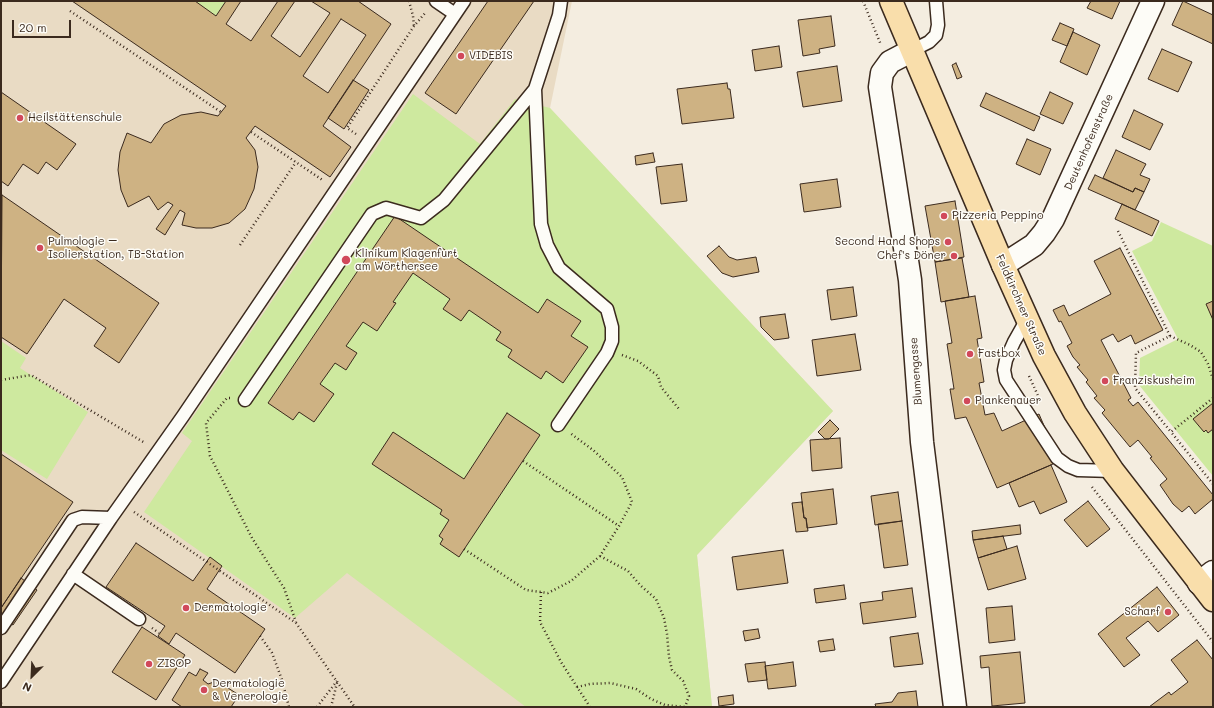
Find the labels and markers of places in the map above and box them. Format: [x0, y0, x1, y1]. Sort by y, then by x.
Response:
place label: VIDEBIS [469, 49, 513, 63]
marker: VIDEBIS [456, 51, 466, 61]
place label: Heilstättenschule [28, 111, 122, 125]
marker: Heilstättenschule [15, 113, 25, 123]
place label: Pizzeria Peppino [952, 209, 1043, 223]
marker: Pizzeria Peppino [939, 211, 949, 221]
place label: Pulmologie – Isolierstation, TB-Station [48, 235, 184, 261]
place label: Second Hand Shops [835, 235, 940, 249]
marker: Second Hand Shops [943, 237, 953, 247]
marker: Pulmologie – Isolierstation, TB-Station [35, 243, 45, 253]
place label: Klinikum Klagenfurt am Wörthersee [355, 247, 458, 273]
place label: Chef's Döner [877, 249, 946, 263]
marker: Chef's Döner [949, 251, 959, 261]
marker: Klinikum Klagenfurt am Wörthersee [340, 254, 352, 266]
place label: Fastbox [978, 347, 1020, 361]
marker: Fastbox [965, 349, 975, 359]
place label: Franziskusheim [1113, 374, 1195, 388]
marker: Franziskusheim [1100, 376, 1110, 386]
place label: Plankenauer [975, 394, 1041, 408]
marker: Plankenauer [962, 396, 972, 406]
place label: Dermatologie [194, 601, 267, 615]
marker: Dermatologie [181, 603, 191, 613]
place label: Scharf [1124, 605, 1160, 619]
marker: Scharf [1163, 607, 1173, 617]
place label: ZISOP [157, 657, 191, 671]
marker: ZISOP [144, 659, 154, 669]
place label: Dermatologie & Venerologie [212, 677, 288, 703]
marker: Dermatologie & Venerologie [199, 685, 209, 695]

